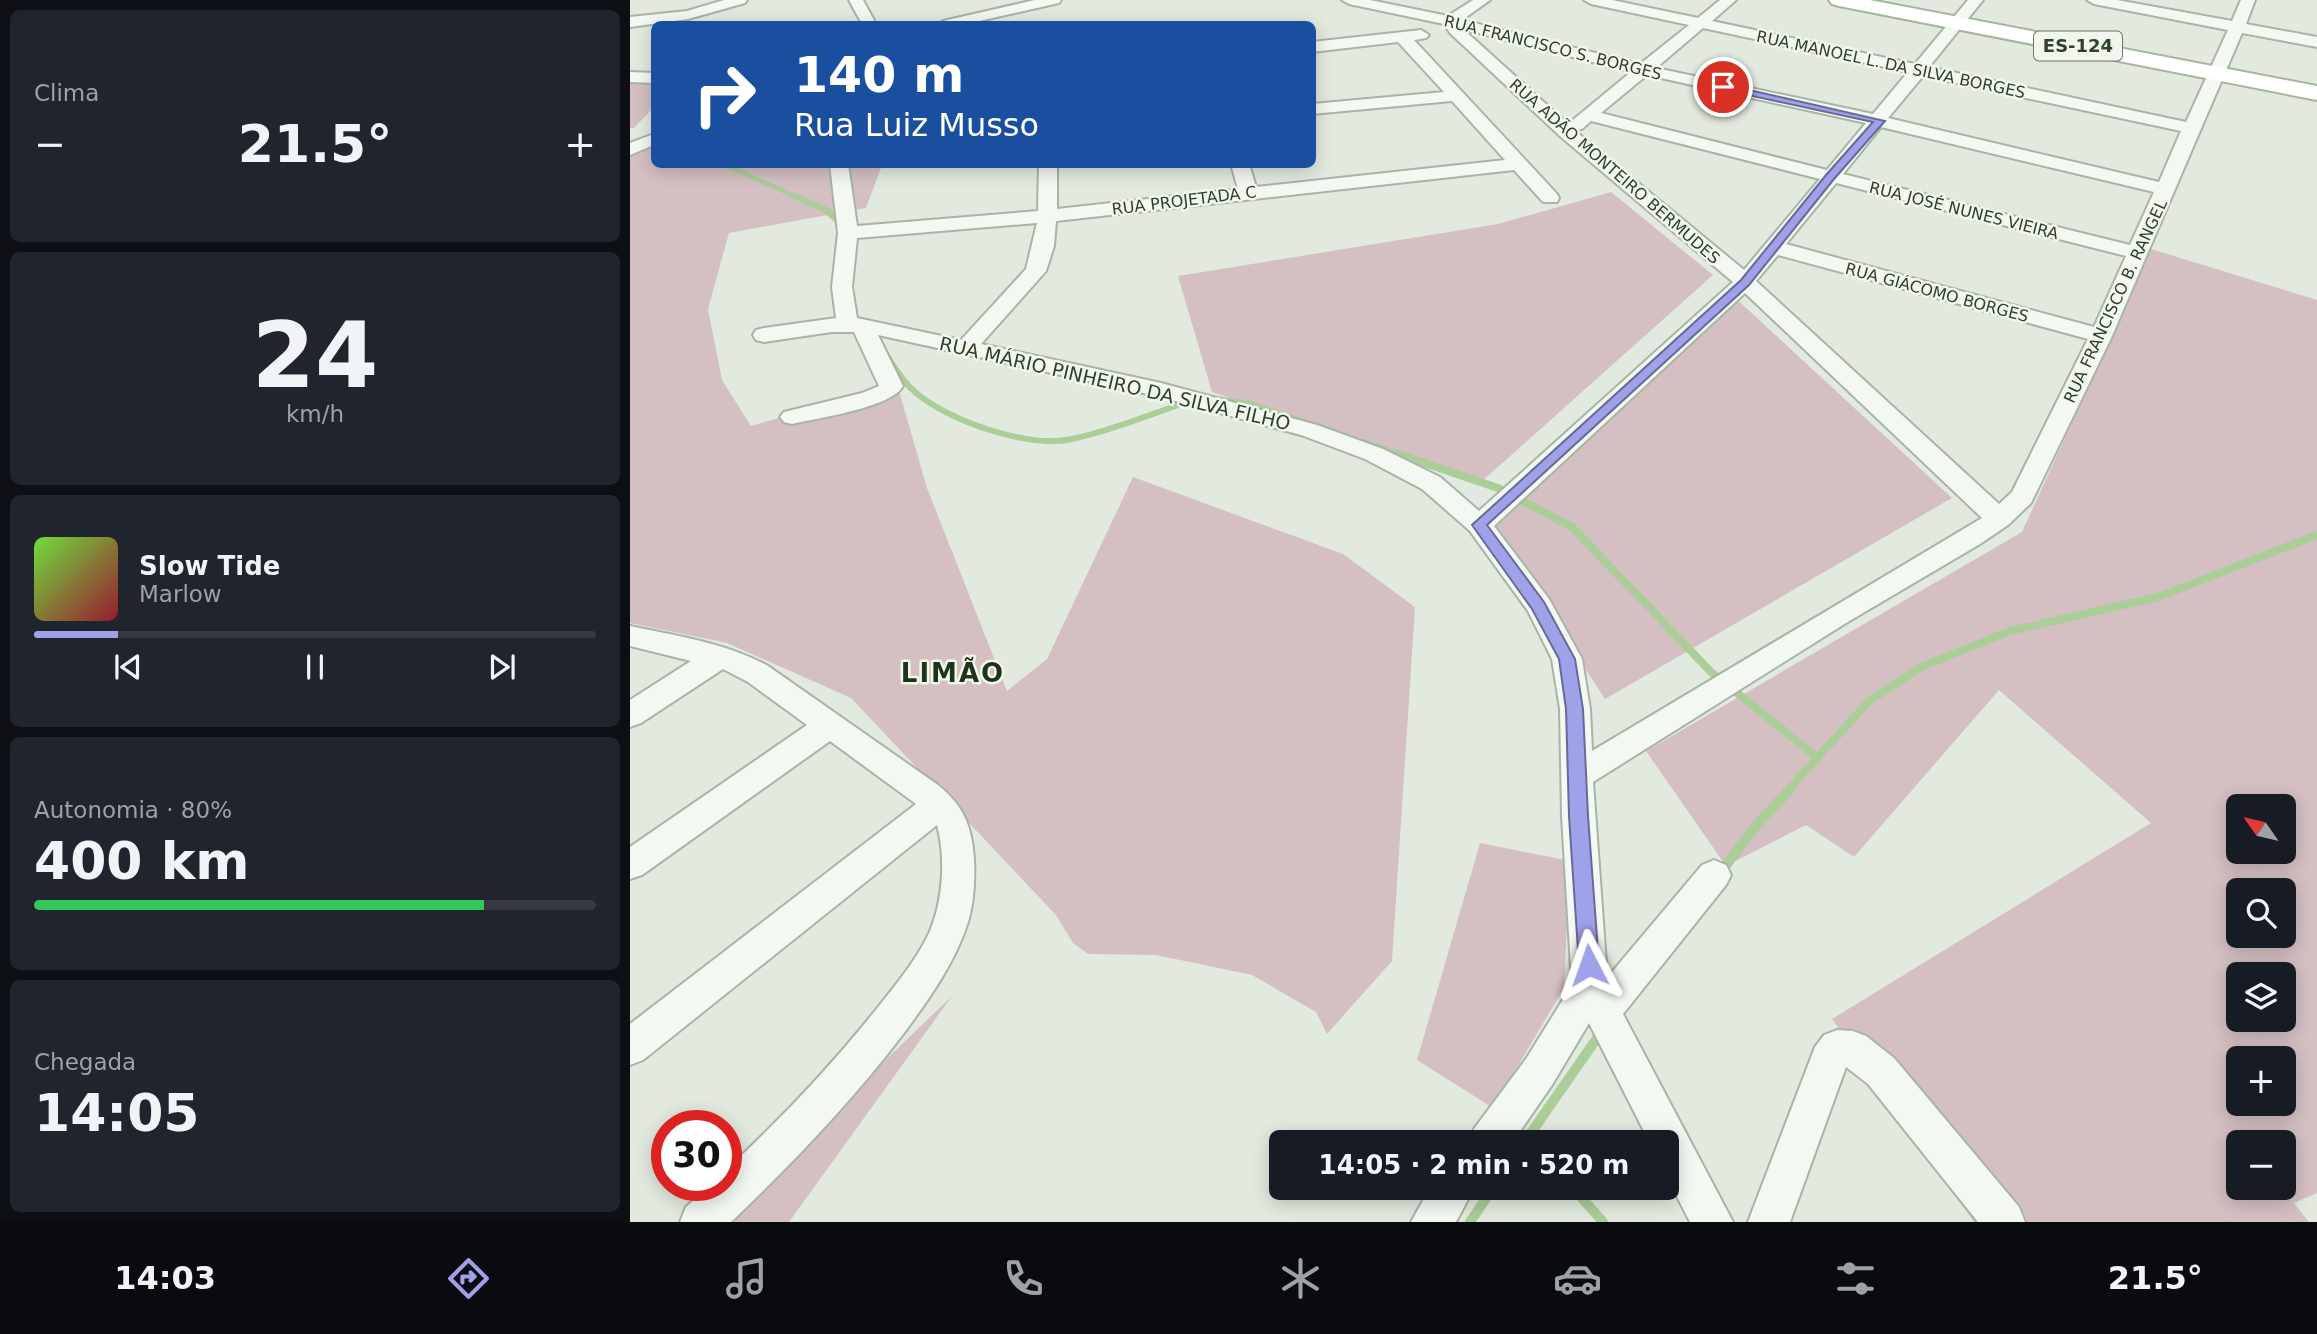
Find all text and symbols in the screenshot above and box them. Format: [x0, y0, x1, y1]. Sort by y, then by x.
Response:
street label: RUA FRANCISCO S. BORGES [1442, 11, 1664, 84]
street label: RUA MANOEL L. DA SILVA BORGES [1755, 27, 2027, 102]
road number: ES-124 [2034, 32, 2122, 60]
text: 140 m [794, 47, 964, 104]
icon: right [679, 49, 770, 140]
pin [1693, 57, 1753, 117]
icon: arrive [1704, 68, 1742, 106]
street label: RUA ADÃO MONTEIRO BERMUDES [1506, 75, 1724, 268]
text: Clima [34, 80, 99, 106]
text: Rua Luiz Musso [794, 106, 1039, 144]
text: 21.5° [238, 114, 392, 174]
text: − [34, 122, 66, 166]
text: + [564, 122, 596, 166]
street label: RUA JOSÉ NUNES VIEIRA [1867, 178, 2061, 243]
street label: RUA PROJETADA C [1111, 182, 1258, 219]
street label: RUA FRANCISCO B. RANGEL [2060, 196, 2171, 406]
street label: RUA GIÁCOMO BORGES [1843, 259, 2031, 326]
text: 24 [252, 303, 378, 408]
street label: RUA MÁRIO PINHEIRO DA SILVA FILHO [937, 332, 1293, 434]
text: km/h [286, 401, 344, 427]
text: Slow Tide [139, 551, 280, 581]
text: Marlow [139, 581, 222, 607]
icon: previous [109, 648, 147, 686]
icon: pause [296, 648, 334, 686]
icon: next [483, 648, 521, 686]
district label: LIMÃO [901, 657, 1005, 688]
north arrow [2226, 794, 2296, 864]
map controls [2226, 794, 2296, 1200]
text: Autonomia · 80% [34, 797, 232, 823]
text: 400 km [34, 831, 249, 891]
button: search [2226, 878, 2296, 948]
position arrow [1552, 928, 1626, 1002]
button: layers [2226, 962, 2296, 1032]
button: + [2226, 1046, 2296, 1116]
text: Chegada [34, 1049, 136, 1075]
text: 14:05 [34, 1083, 200, 1143]
speed limit sign: 30 [651, 1110, 742, 1201]
button: − [2226, 1130, 2296, 1200]
text: 14:05 · 2 min · 520 m [1319, 1150, 1629, 1180]
icon: directions [444, 1254, 493, 1303]
icon: music [722, 1254, 771, 1303]
icon: phone [999, 1254, 1048, 1303]
icon: climate [1276, 1254, 1325, 1303]
icon: car [1553, 1254, 1602, 1303]
icon: filters [1831, 1254, 1880, 1303]
text: 14:03 [114, 1259, 216, 1297]
text: 21.5° [2108, 1259, 2203, 1297]

